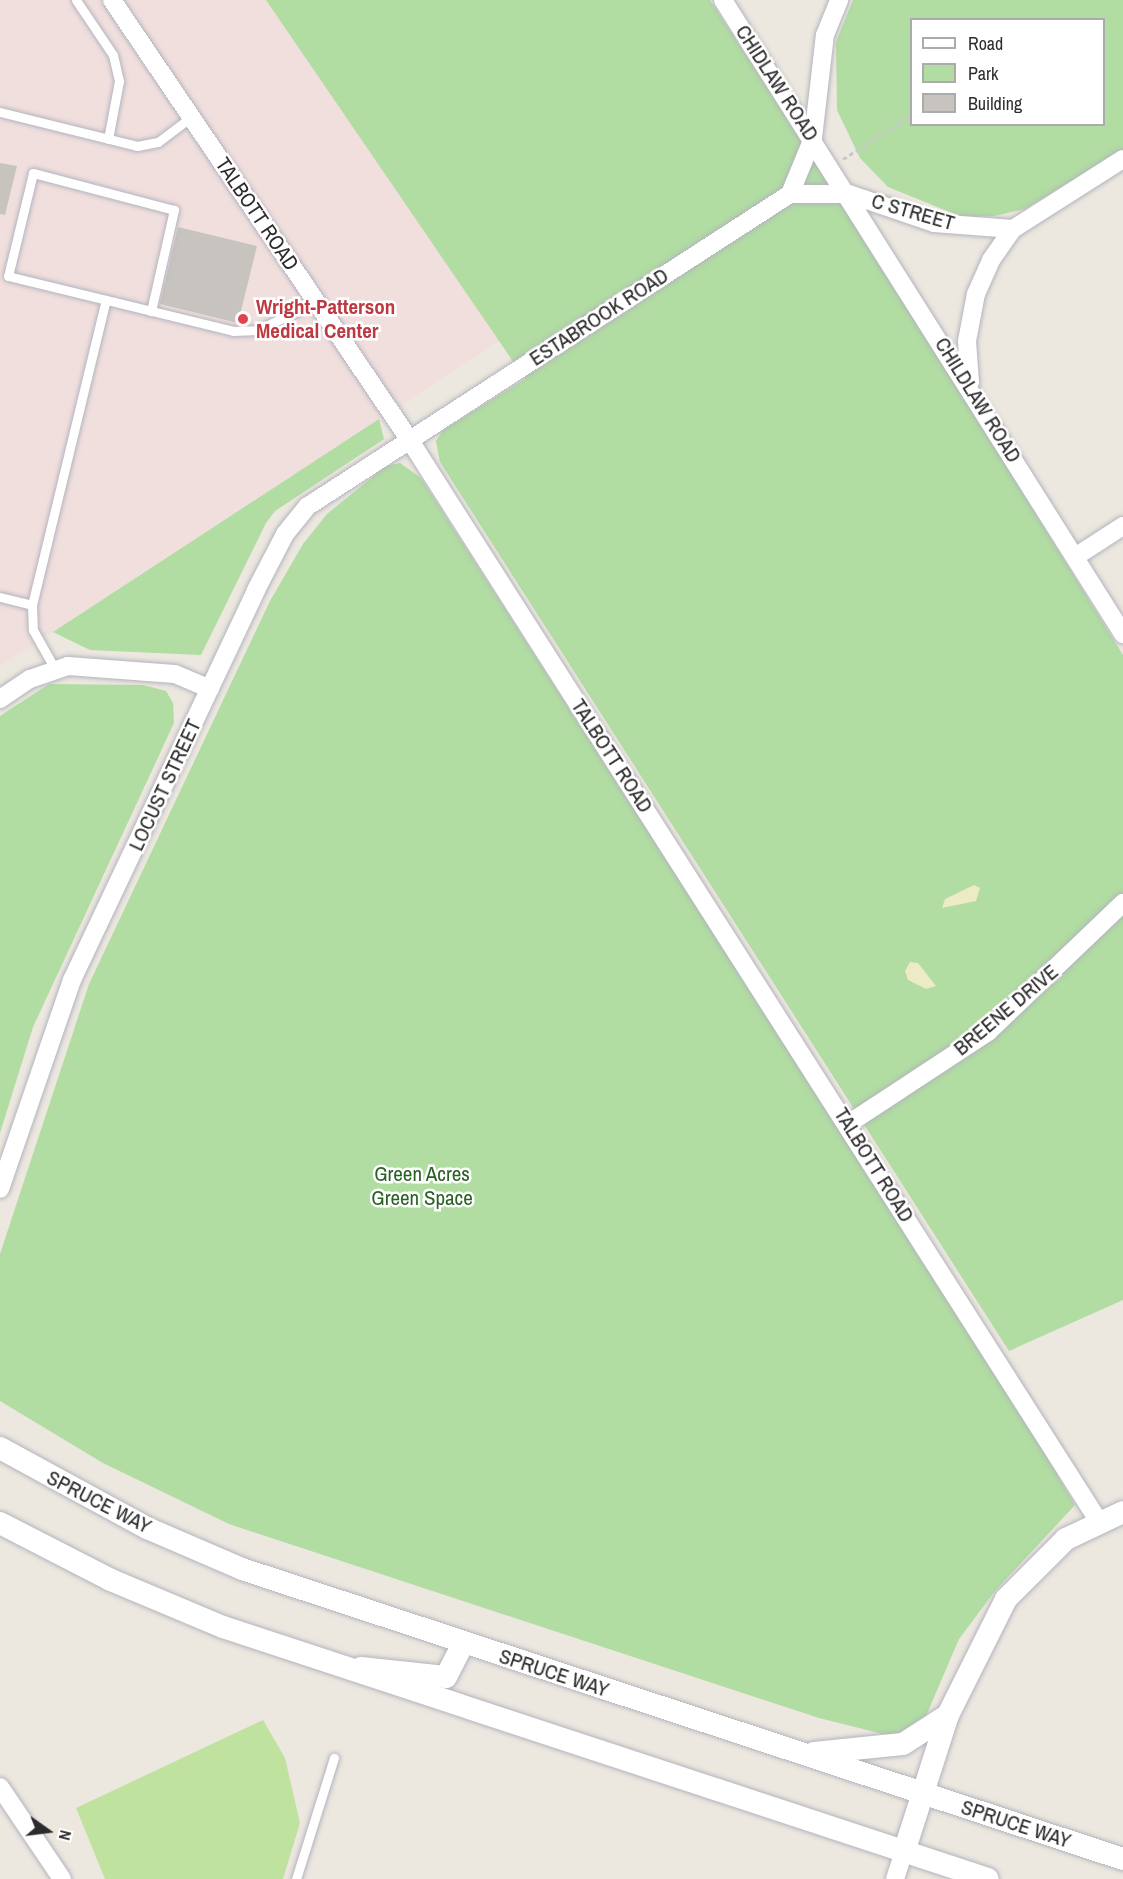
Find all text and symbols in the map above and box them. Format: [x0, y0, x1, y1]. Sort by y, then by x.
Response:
legend [910, 18, 1105, 126]
street label: CHIDLAW ROAD [730, 20, 824, 146]
text: Road [968, 31, 1003, 56]
text: Park [968, 61, 998, 86]
text: Building [968, 91, 1022, 116]
street label: TALBOTT ROAD [210, 153, 304, 275]
street label: C STREET [869, 188, 957, 236]
street label: ESTABROOK ROAD [525, 263, 673, 371]
place label: Wright-Patterson Medical Center [256, 294, 395, 344]
marker: Wright-Patterson Medical Center [234, 310, 252, 328]
street label: CHILDLAW ROAD [929, 333, 1027, 467]
street label: TALBOTT ROAD [566, 694, 658, 818]
street label: LOCUST STREET [123, 715, 207, 855]
street label: BREENE DRIVE [949, 959, 1063, 1061]
street label: TALBOTT ROAD [829, 1103, 919, 1227]
park label: Green Acres Green Space [371, 1161, 473, 1211]
street label: SPRUCE WAY [43, 1465, 155, 1539]
street label: SPRUCE WAY [496, 1643, 612, 1703]
street label: SPRUCE WAY [958, 1794, 1074, 1854]
north arrow [18, 1801, 78, 1861]
text: N [54, 1828, 77, 1843]

